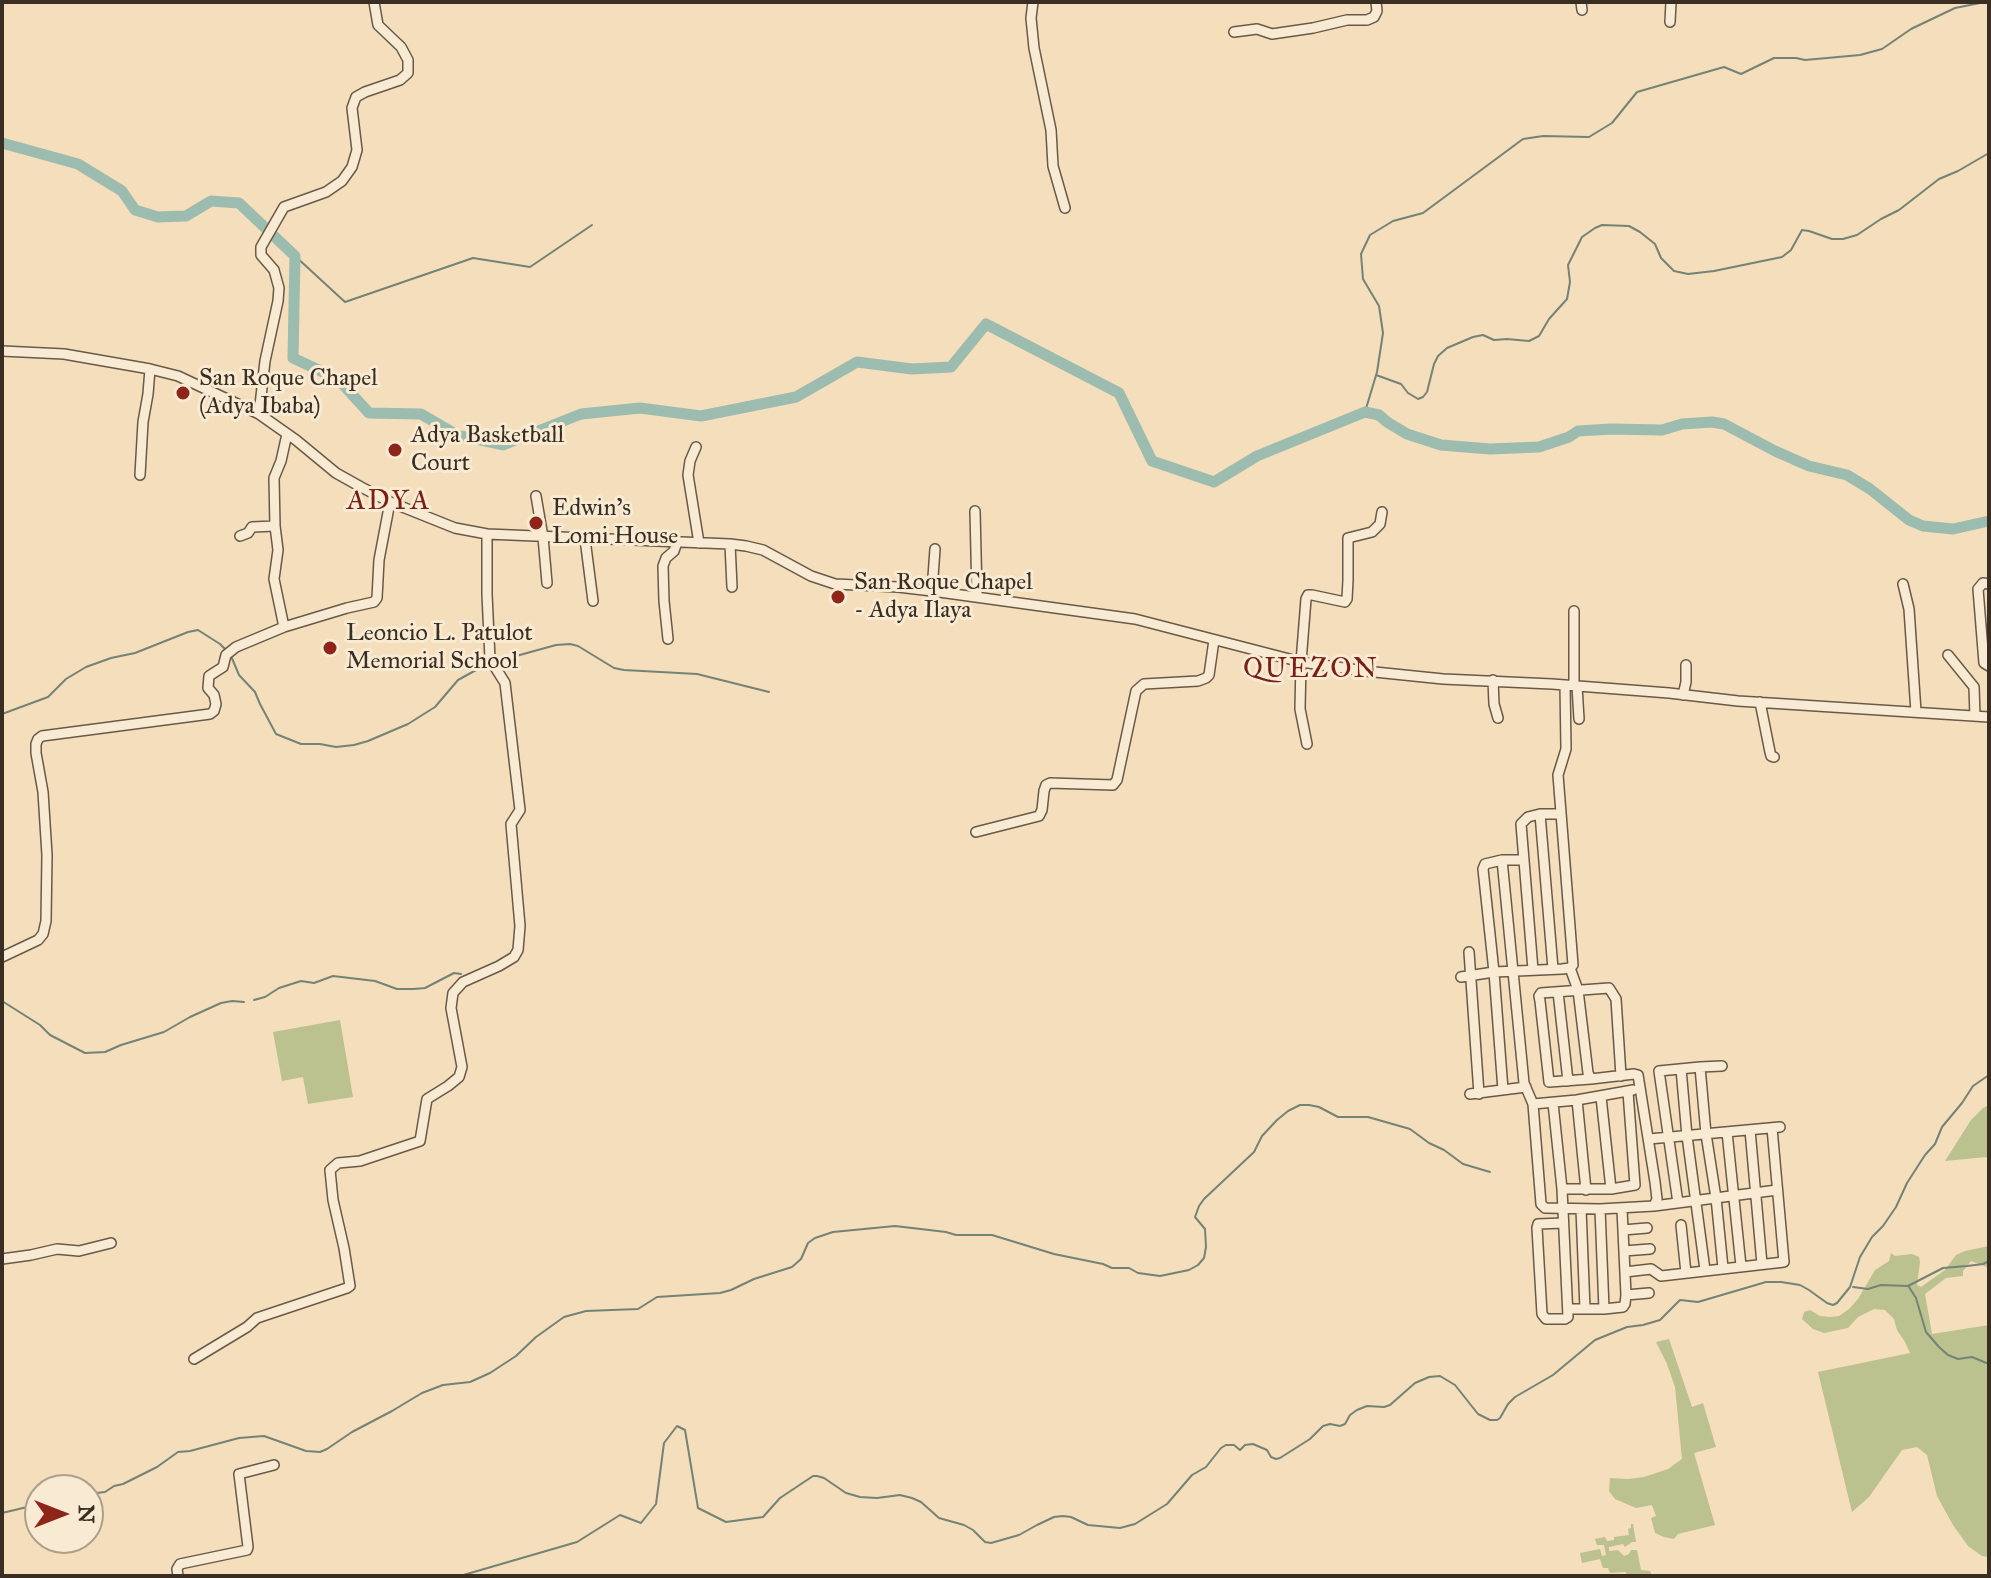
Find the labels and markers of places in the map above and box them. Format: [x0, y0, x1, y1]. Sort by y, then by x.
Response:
place label: San Roque Chapel (Adya Ibaba) [199, 365, 378, 421]
marker: San Roque Chapel (Adya Ibaba) [174, 384, 192, 402]
place label: Adya Basketball Court [411, 422, 564, 478]
marker: Adya Basketball Court [386, 441, 404, 459]
place label: Edwin's Lomi House [552, 495, 678, 551]
marker: Edwin's Lomi House [527, 514, 545, 532]
place label: San Roque Chapel - Adya Ilaya [854, 569, 1033, 625]
marker: San Roque Chapel - Adya Ilaya [829, 588, 847, 606]
place label: Leoncio L. Patulot Memorial School [346, 620, 533, 676]
marker: Leoncio L. Patulot Memorial School [321, 639, 339, 657]

